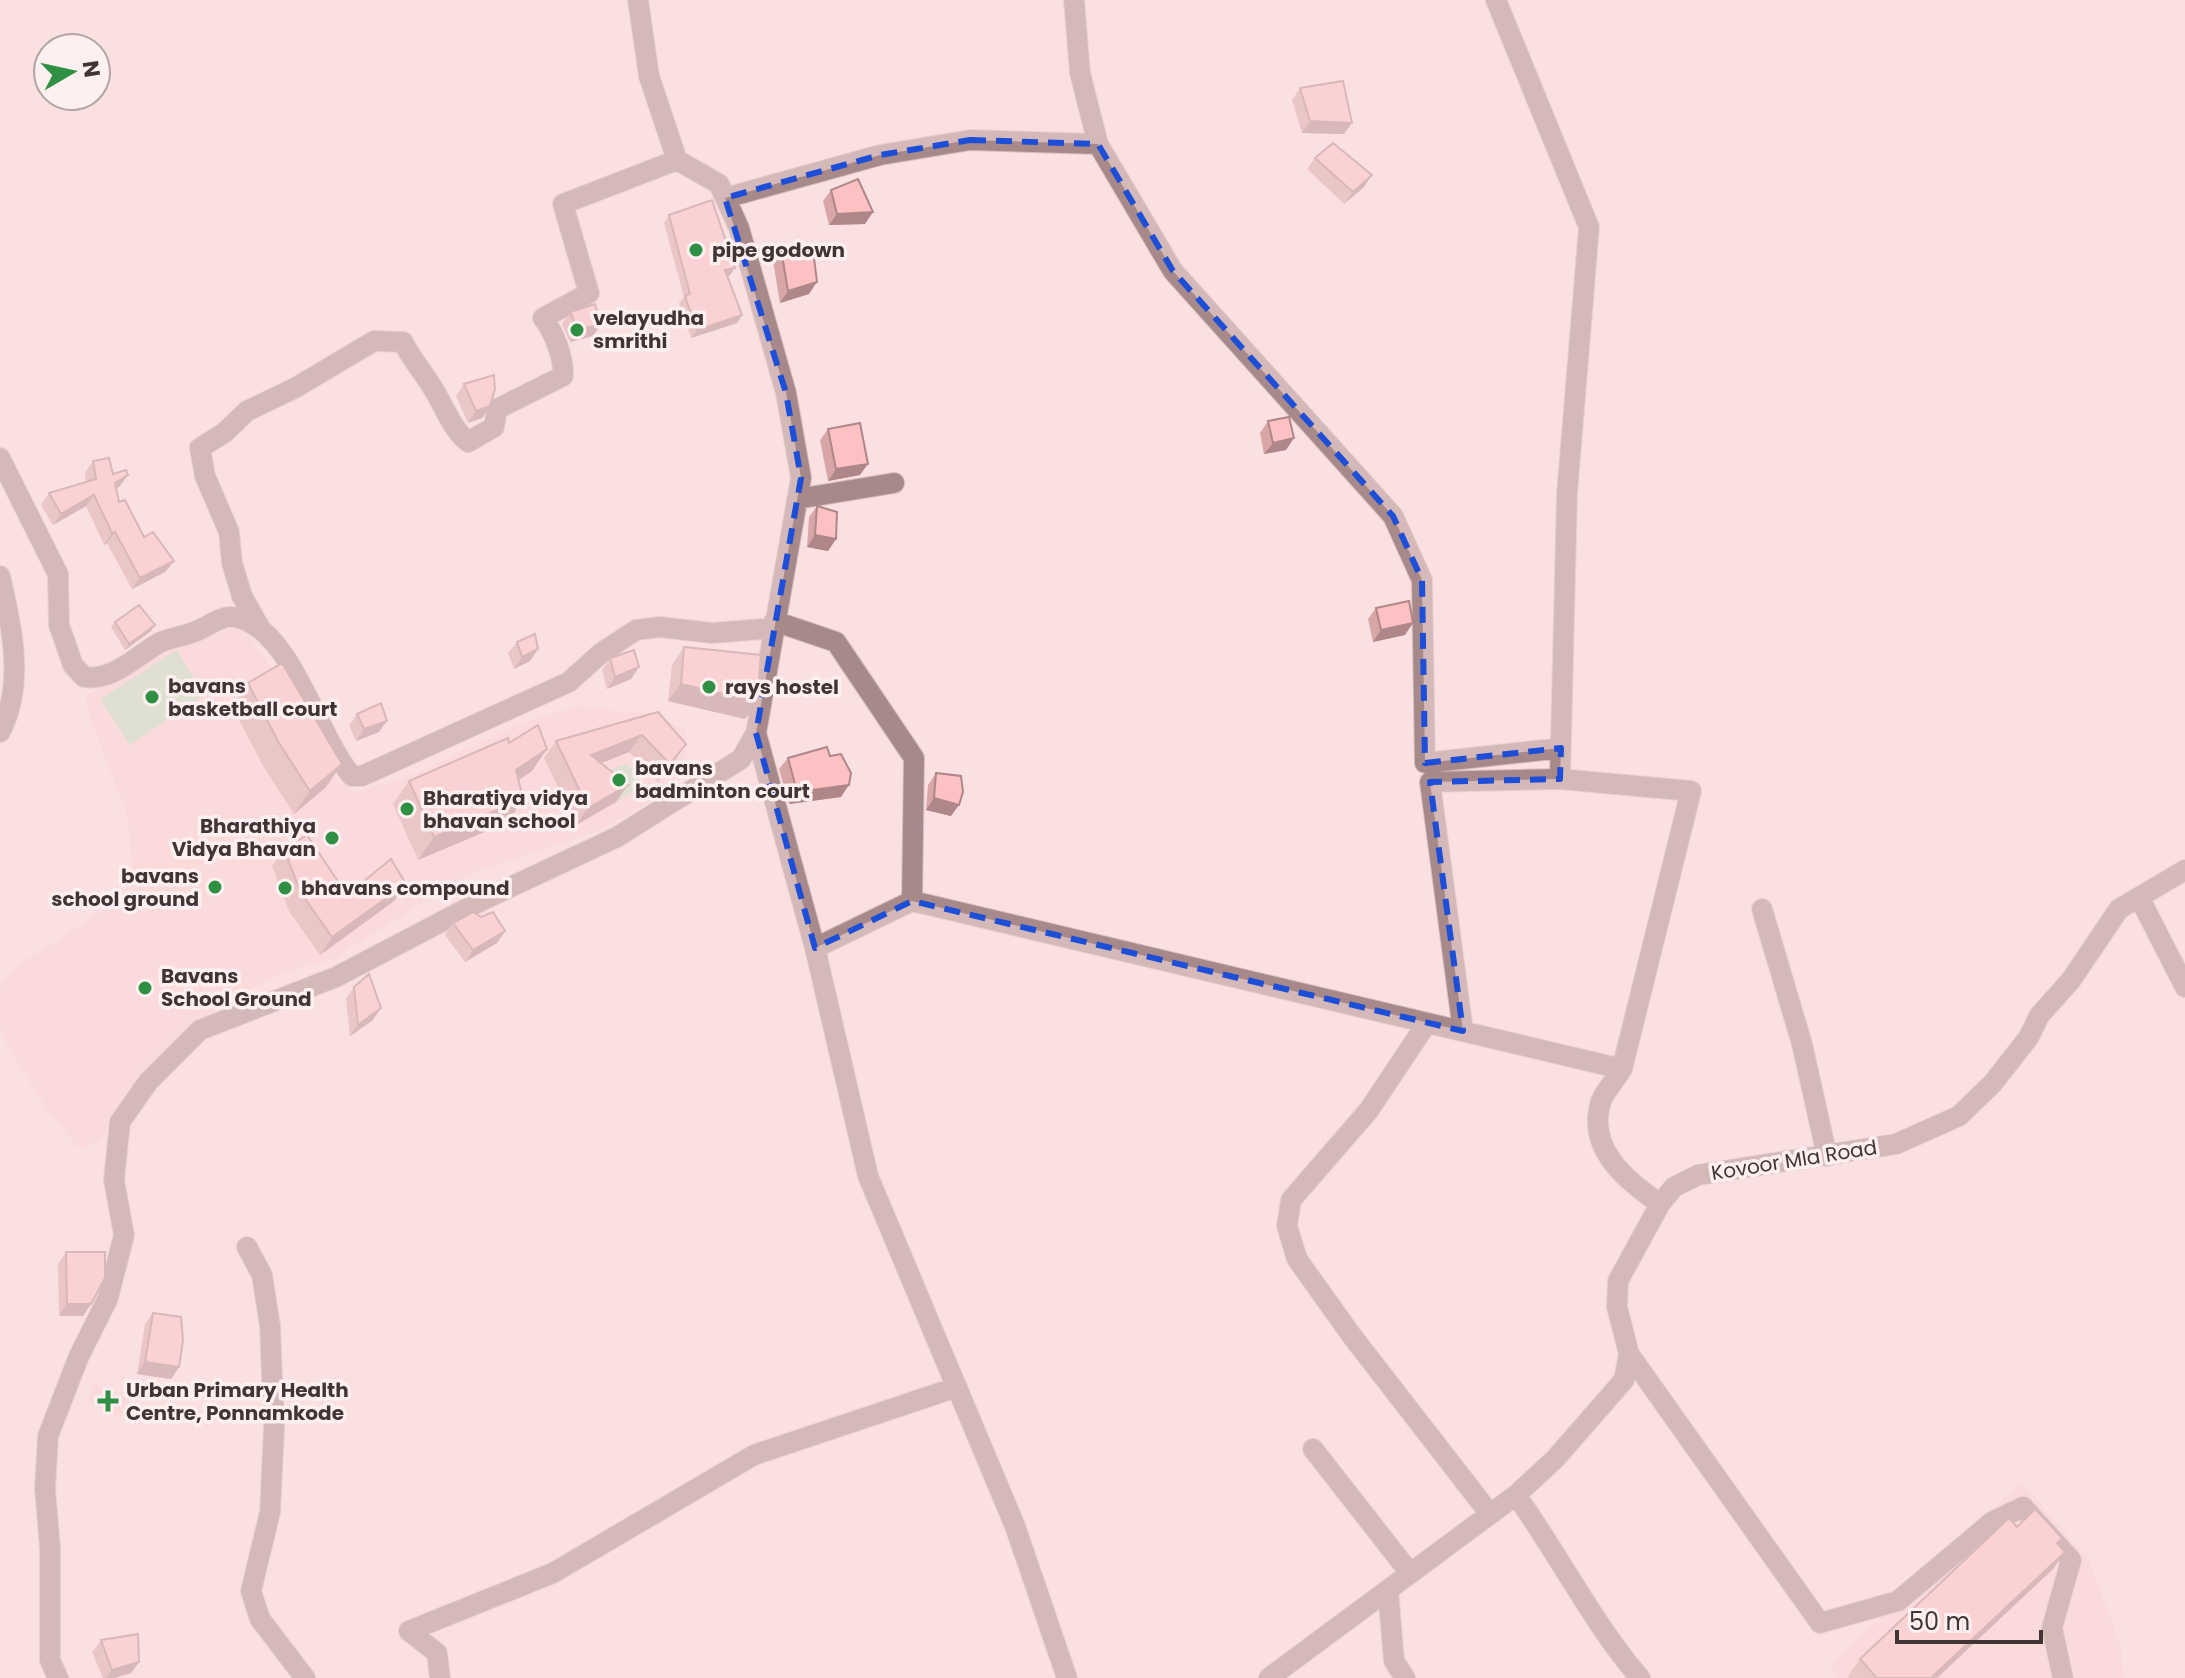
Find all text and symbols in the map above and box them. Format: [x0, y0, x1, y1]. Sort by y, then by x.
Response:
north arrow [32, 32, 112, 112]
text: N [75, 58, 108, 80]
place label: pipe godown [712, 236, 845, 264]
marker: pipe godown [687, 241, 705, 259]
place label: velayudha smrithi [593, 304, 704, 355]
marker: velayudha smrithi [568, 321, 586, 339]
place label: bavans basketball court [168, 672, 337, 723]
place label: rays hostel [725, 673, 839, 701]
marker: rays hostel [700, 678, 718, 696]
marker: bavans basketball court [143, 688, 161, 706]
place label: bavans badminton court [635, 754, 810, 805]
marker: bavans badminton court [610, 771, 628, 789]
place label: Bharatiya vidya bhavan school [423, 784, 588, 835]
marker: Bharatiya vidya bhavan school [398, 800, 416, 818]
place label: Bharathiya Vidya Bhavan [172, 812, 316, 863]
marker: Bharathiya Vidya Bhavan [323, 829, 341, 847]
place label: bavans school ground [51, 862, 199, 913]
place label: bhavans compound [301, 874, 510, 902]
marker: bavans school ground [206, 878, 224, 896]
marker: bhavans compound [276, 879, 294, 897]
place label: Bavans School Ground [161, 962, 312, 1013]
marker: Bavans School Ground [136, 979, 154, 997]
street label: Kovoor Mla Road [1709, 1133, 1879, 1187]
place label: Urban Primary Health Centre, Ponnamkode [126, 1376, 349, 1427]
marker: Urban Primary Health Centre, Ponnamkode [97, 1390, 119, 1412]
scale bar [1897, 1594, 2041, 1644]
text: 50 m [1909, 1605, 1970, 1638]

